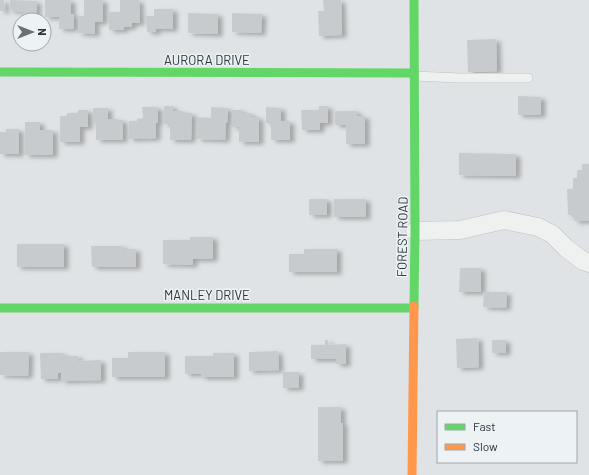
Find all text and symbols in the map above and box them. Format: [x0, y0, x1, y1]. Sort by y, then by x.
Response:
north arrow [12, 12, 52, 52]
text: N [36, 28, 49, 36]
street label: AURORA DRIVE [164, 52, 250, 68]
street label: FOREST ROAD [393, 197, 411, 277]
street label: MANLEY DRIVE [164, 287, 250, 303]
legend [437, 411, 577, 463]
text: Fast [473, 419, 496, 433]
text: Slow [473, 439, 498, 453]

